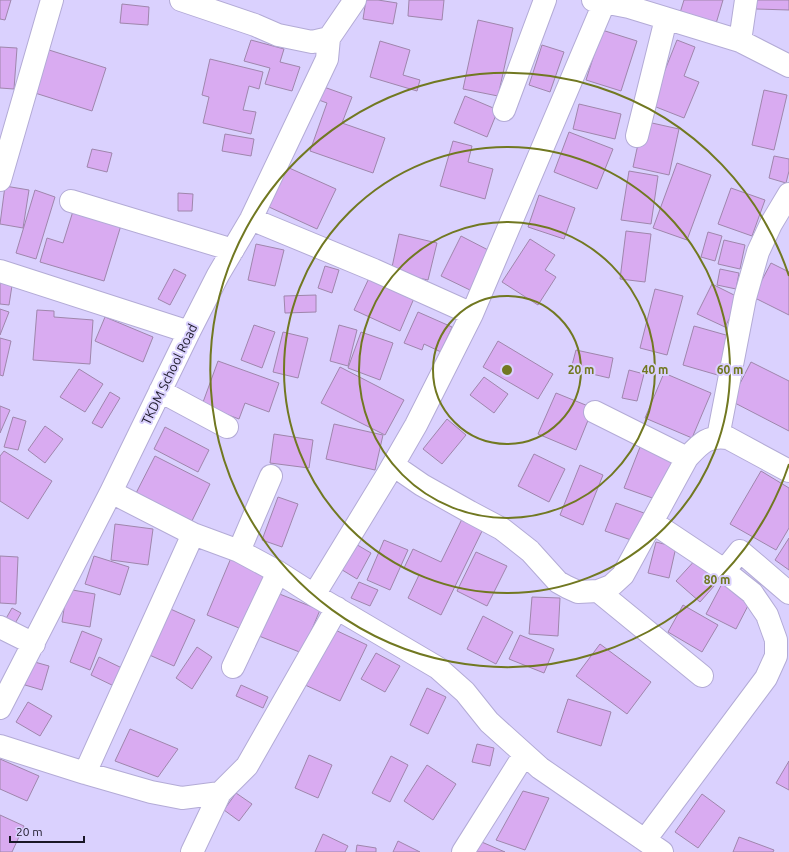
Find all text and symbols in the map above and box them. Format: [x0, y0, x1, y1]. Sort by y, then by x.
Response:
street label: TKDM School Road [139, 321, 199, 427]
centre of rings [500, 363, 514, 377]
text: 20 m [568, 363, 594, 376]
text: 40 m [642, 363, 668, 376]
text: 60 m [717, 363, 743, 376]
text: 80 m [704, 573, 730, 586]
scale bar [10, 818, 84, 844]
text: 20 m [16, 825, 43, 838]

